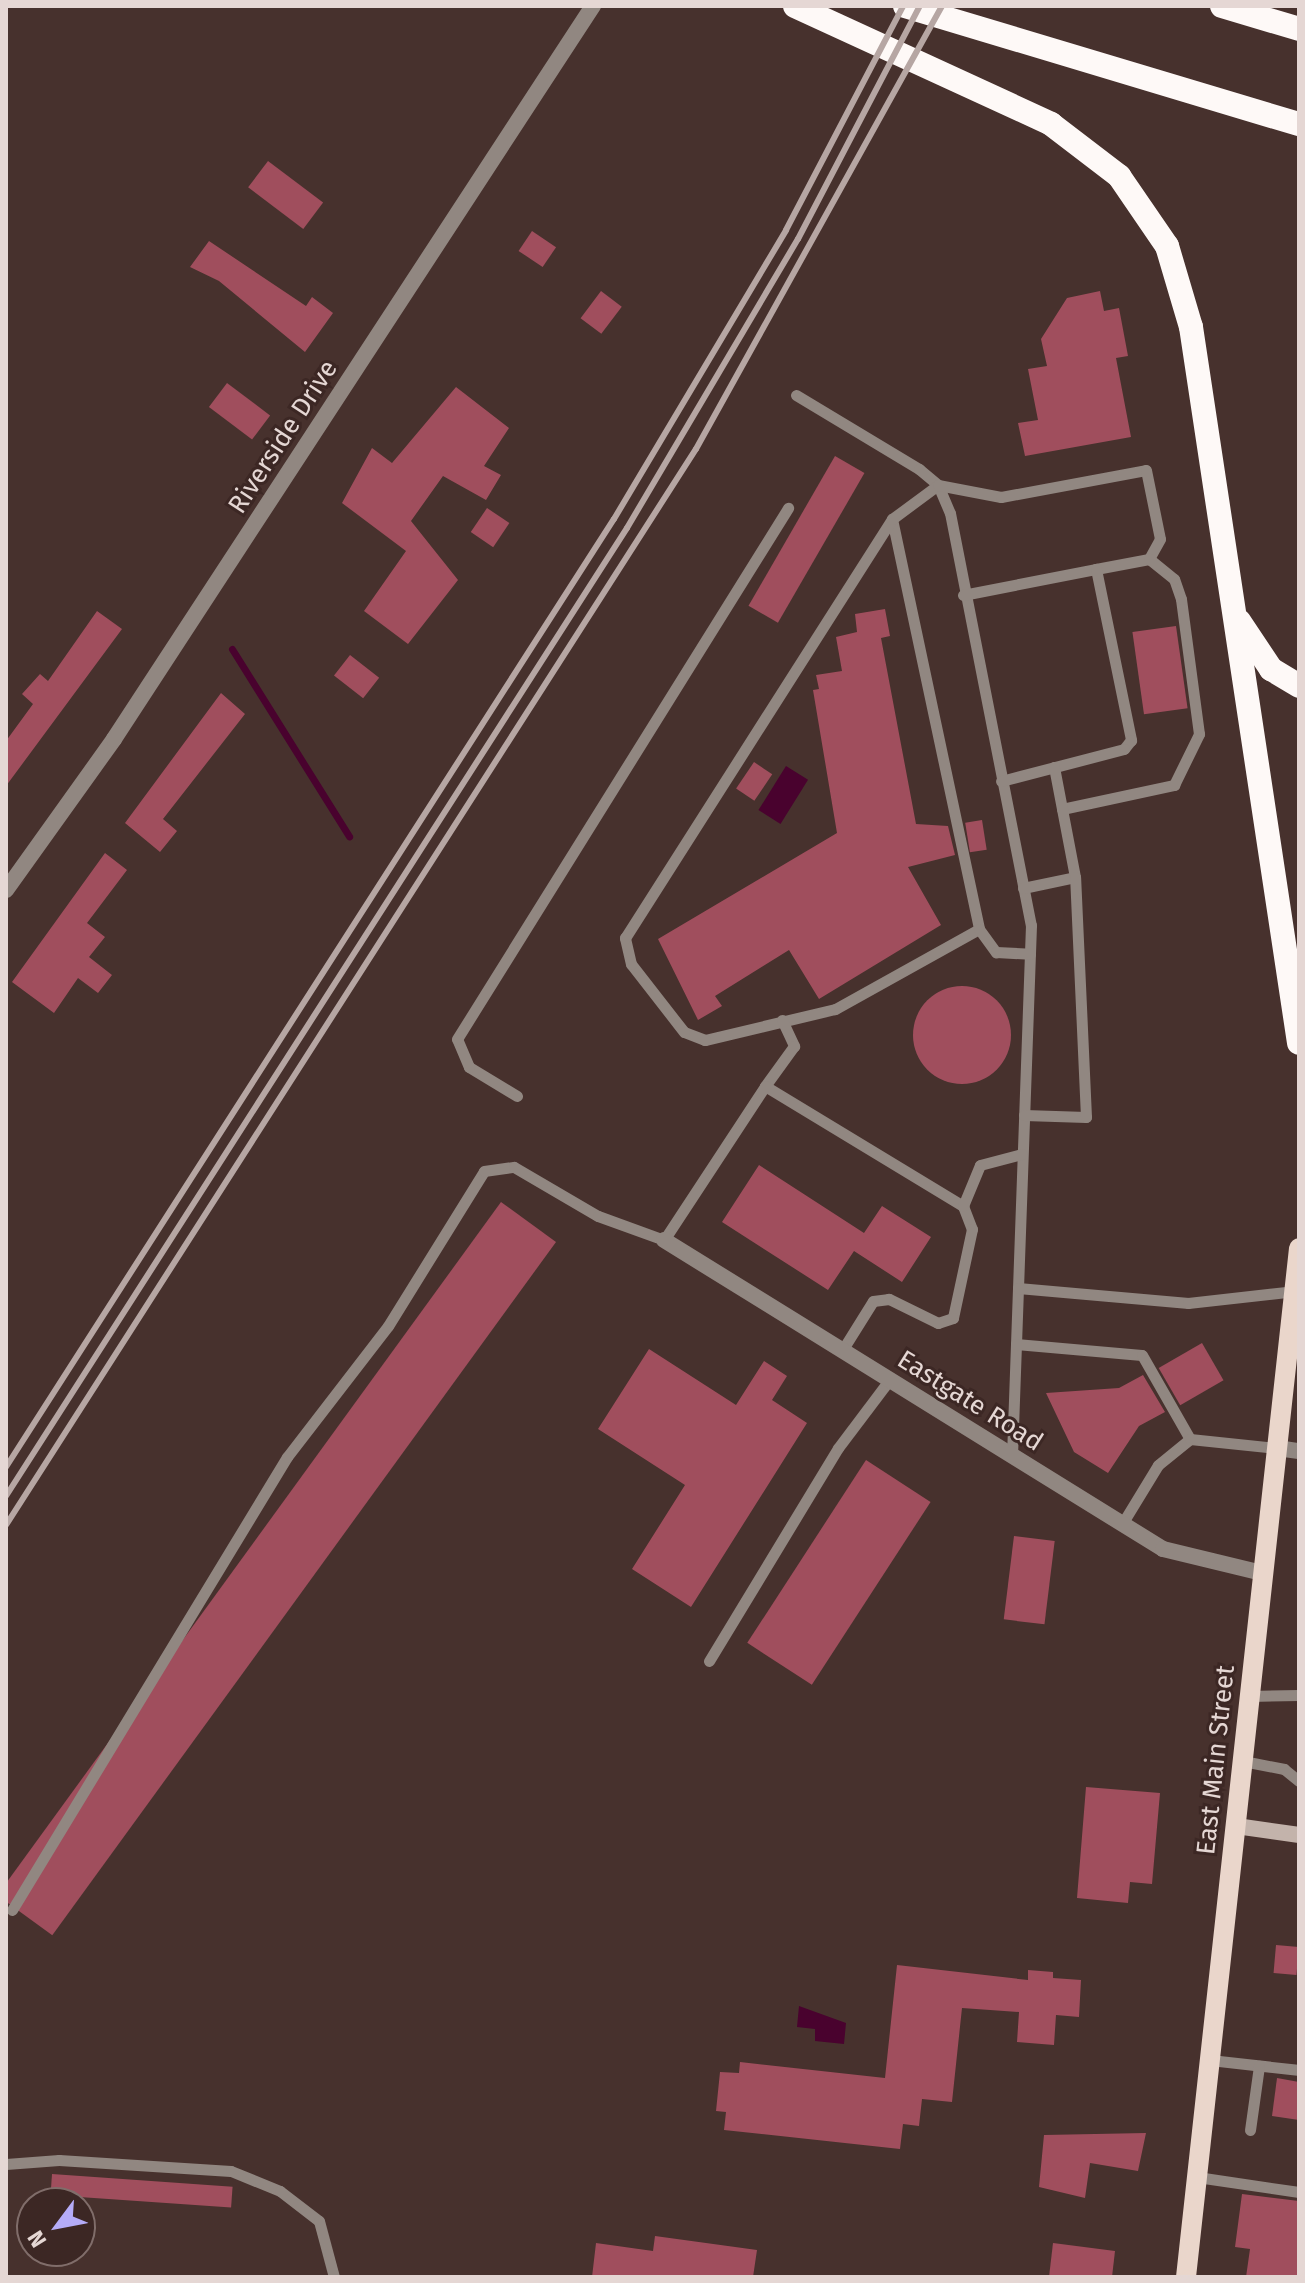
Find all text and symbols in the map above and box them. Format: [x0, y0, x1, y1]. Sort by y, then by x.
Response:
street label: Riverside Drive [222, 354, 344, 520]
street label: Eastgate Road [891, 1344, 1049, 1458]
street label: East Main Street [1191, 1664, 1241, 1856]
north arrow [16, 2187, 96, 2267]
text: N [22, 2226, 52, 2252]

